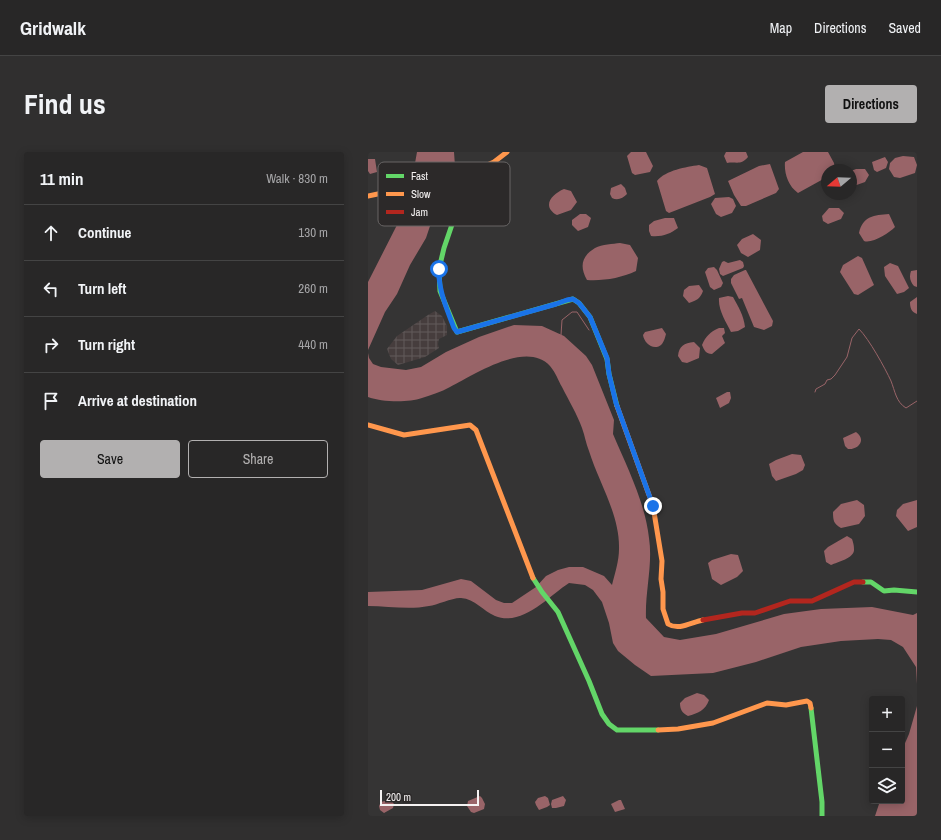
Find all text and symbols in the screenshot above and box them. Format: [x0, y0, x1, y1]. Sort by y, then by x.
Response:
text: Gridwalk [20, 15, 86, 41]
text: Map [770, 19, 792, 37]
text: Directions [814, 19, 866, 37]
text: Saved [888, 19, 921, 37]
text: Find us [24, 85, 106, 123]
button: Directions [825, 85, 917, 123]
legend [378, 162, 510, 226]
north arrow [821, 164, 857, 200]
text: 11 min [40, 167, 83, 190]
text: Fast [411, 169, 429, 183]
text: Walk · 830 m [266, 170, 328, 187]
text: Slow [411, 187, 431, 201]
text: Jam [411, 205, 428, 219]
icon: ahead [40, 222, 62, 244]
text: Continue [78, 222, 131, 243]
text: 130 m [298, 224, 328, 241]
route start [430, 260, 448, 278]
icon: left [40, 278, 62, 300]
text: Turn left [78, 278, 126, 299]
text: 260 m [298, 280, 328, 297]
icon: right [40, 334, 62, 356]
text: Turn right [78, 334, 135, 355]
text: 440 m [298, 336, 328, 353]
icon: arrive [40, 390, 62, 412]
text: Arrive at destination [78, 390, 197, 411]
button: Save [40, 440, 180, 478]
button: Share [188, 440, 328, 478]
route end [644, 497, 662, 515]
map controls [869, 696, 905, 804]
button: + [869, 696, 905, 732]
button: − [869, 732, 905, 768]
button: layers [869, 768, 905, 804]
scale bar [380, 788, 479, 807]
text: 200 m [386, 790, 411, 804]

